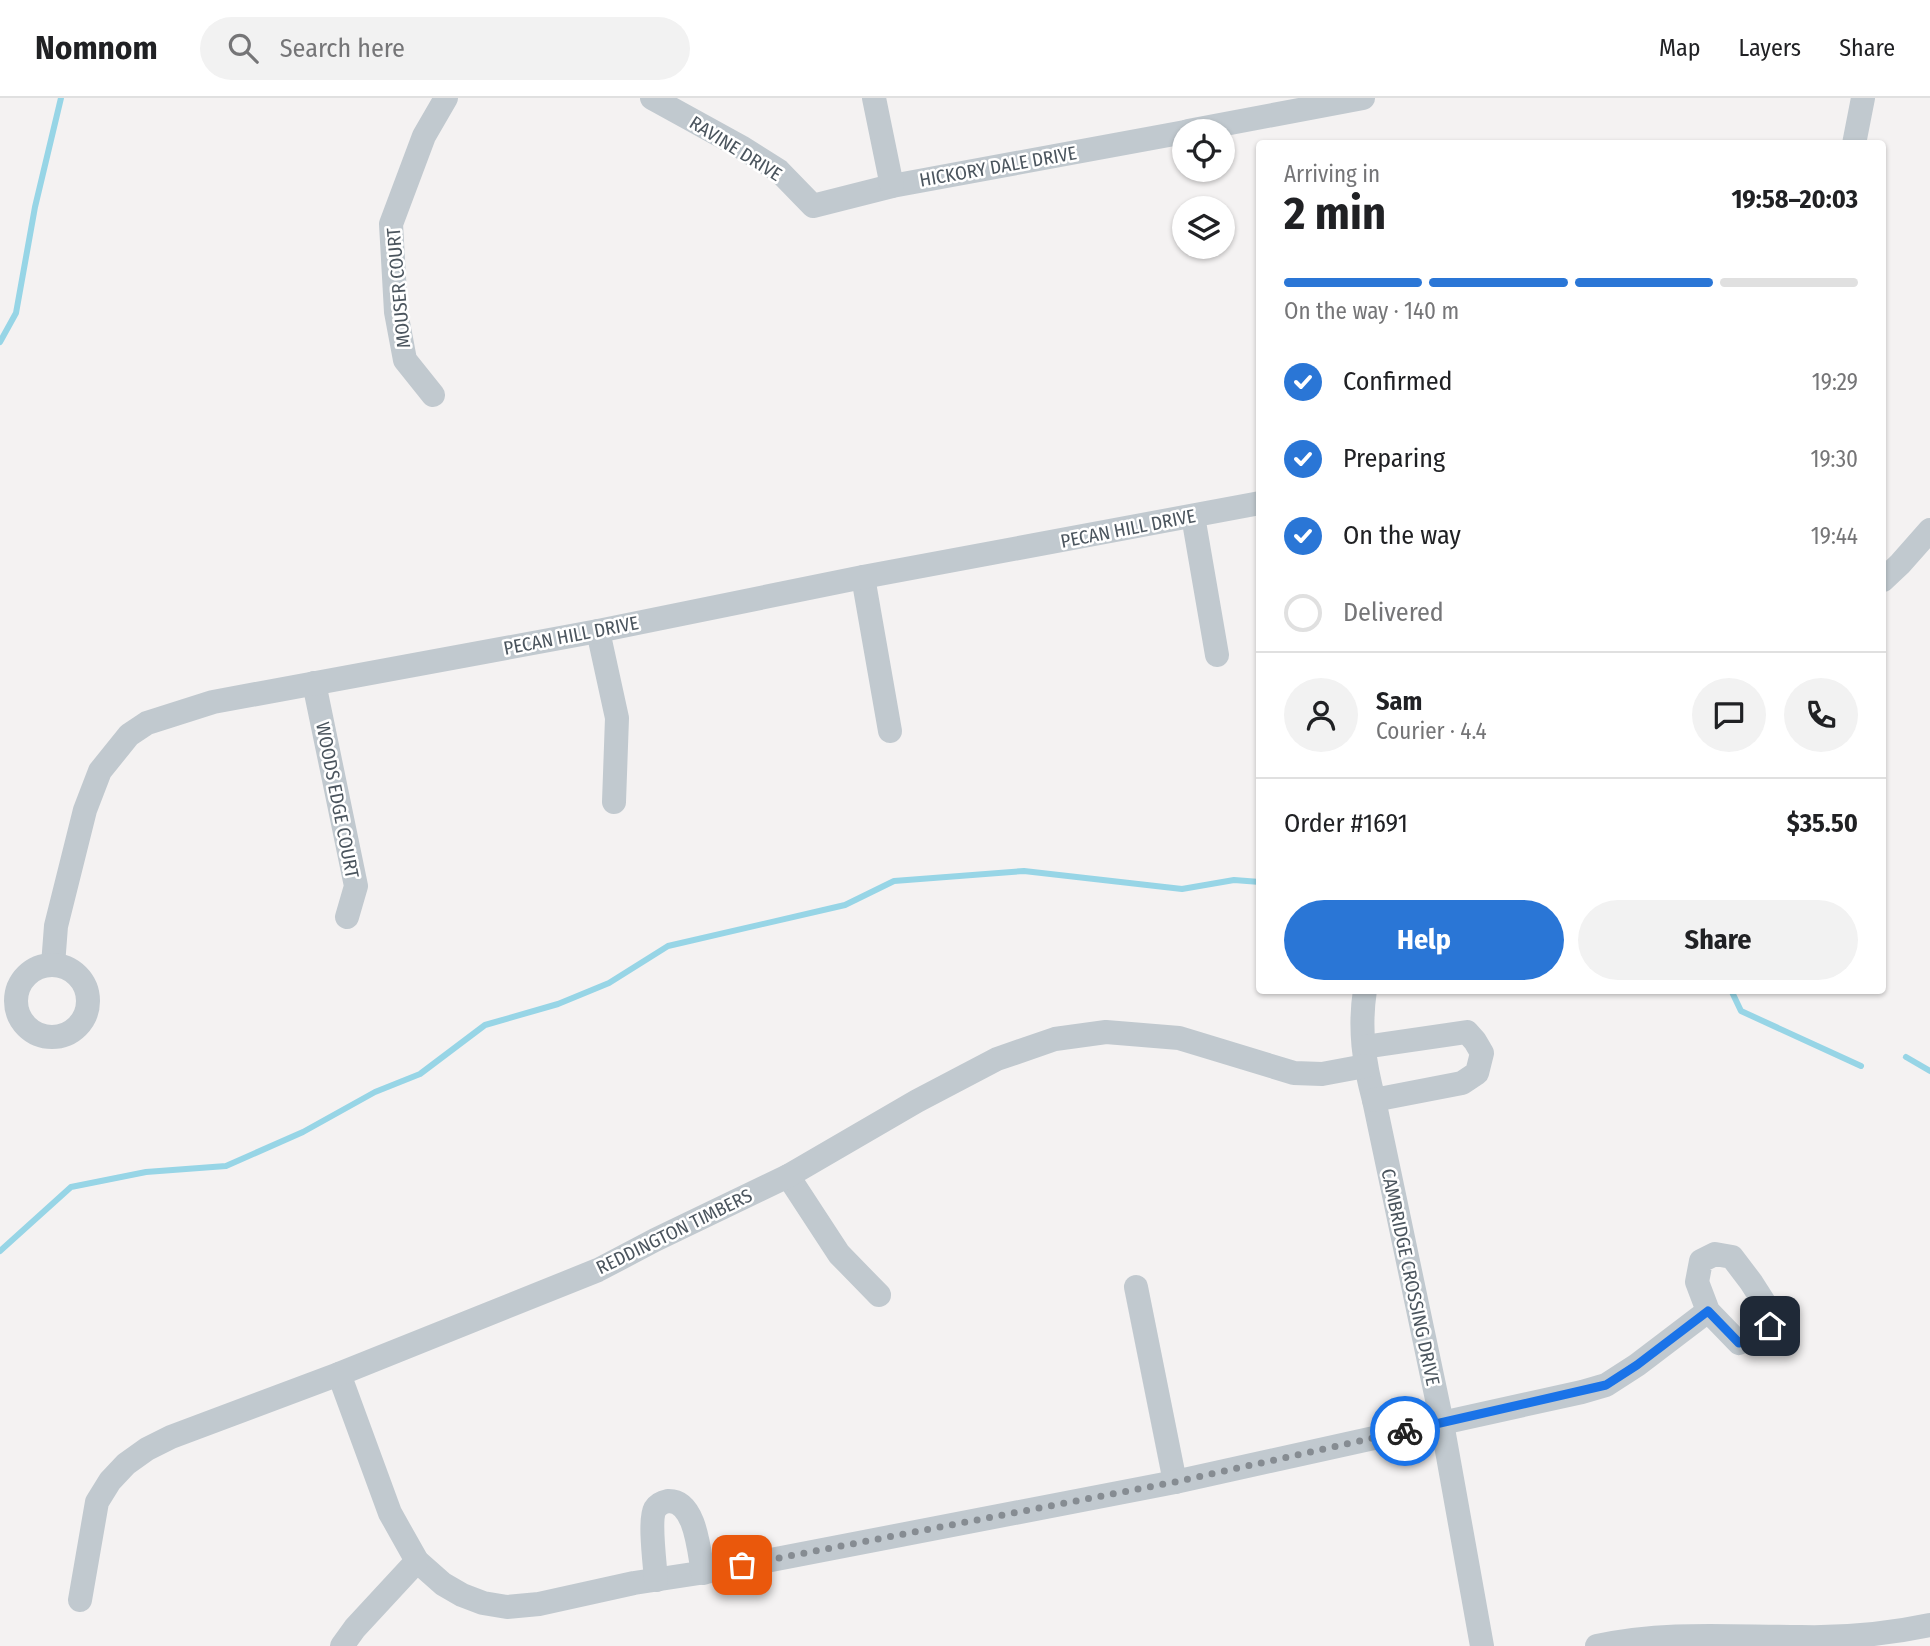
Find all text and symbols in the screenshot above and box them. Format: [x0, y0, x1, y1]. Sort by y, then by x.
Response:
search box [200, 17, 690, 80]
text: Nomnom [35, 28, 158, 68]
icon: search [224, 29, 262, 67]
text: Search here [280, 33, 405, 64]
text: Map [1659, 34, 1701, 62]
text: Layers [1739, 34, 1801, 62]
text: Share [1839, 34, 1895, 62]
street label: RAVINE DRIVE [685, 111, 786, 186]
map controls [1172, 119, 1235, 259]
button: locate [1172, 119, 1235, 182]
street label: HICKORY DALE DRIVE [918, 141, 1079, 192]
text: Arriving in [1284, 160, 1380, 188]
text: 19:58–20:03 [1731, 184, 1858, 215]
text: 2 min [1284, 186, 1386, 241]
button: layers [1172, 196, 1235, 259]
street label: MOUSER COURT [382, 227, 415, 349]
text: On the way · 140 m [1284, 297, 1459, 325]
icon: check [1284, 363, 1322, 401]
text: Confirmed [1343, 366, 1453, 397]
text: 19:29 [1812, 368, 1858, 396]
icon: check [1284, 440, 1322, 478]
text: Preparing [1343, 443, 1445, 474]
text: 19:30 [1810, 445, 1858, 473]
street label: PECAN HILL DRIVE [1059, 504, 1198, 553]
icon: check [1284, 517, 1322, 555]
text: On the way [1343, 520, 1461, 551]
text: 19:44 [1811, 522, 1858, 550]
text: Delivered [1343, 597, 1444, 628]
street label: PECAN HILL DRIVE [502, 611, 641, 660]
button: person [1284, 678, 1358, 752]
button: chat [1692, 678, 1766, 752]
button: phone [1784, 678, 1858, 752]
text: Sam [1376, 686, 1422, 717]
text: Courier · 4.4 [1376, 717, 1487, 745]
street label: WOODS EDGE COURT [311, 720, 364, 880]
text: Order #1691 [1284, 808, 1408, 839]
text: $35.50 [1787, 808, 1858, 839]
button: Help [1284, 900, 1564, 980]
button: Share [1578, 900, 1858, 980]
street label: CAMBRIDGE CROSSING DRIVE [1376, 1166, 1445, 1388]
street label: REDDINGTON TIMBERS [592, 1184, 756, 1279]
pin [1740, 1296, 1800, 1356]
icon: home [1751, 1307, 1789, 1345]
courier [1370, 1396, 1440, 1466]
icon: bike [1386, 1412, 1424, 1450]
pin [712, 1535, 772, 1595]
icon: bag [723, 1546, 761, 1584]

